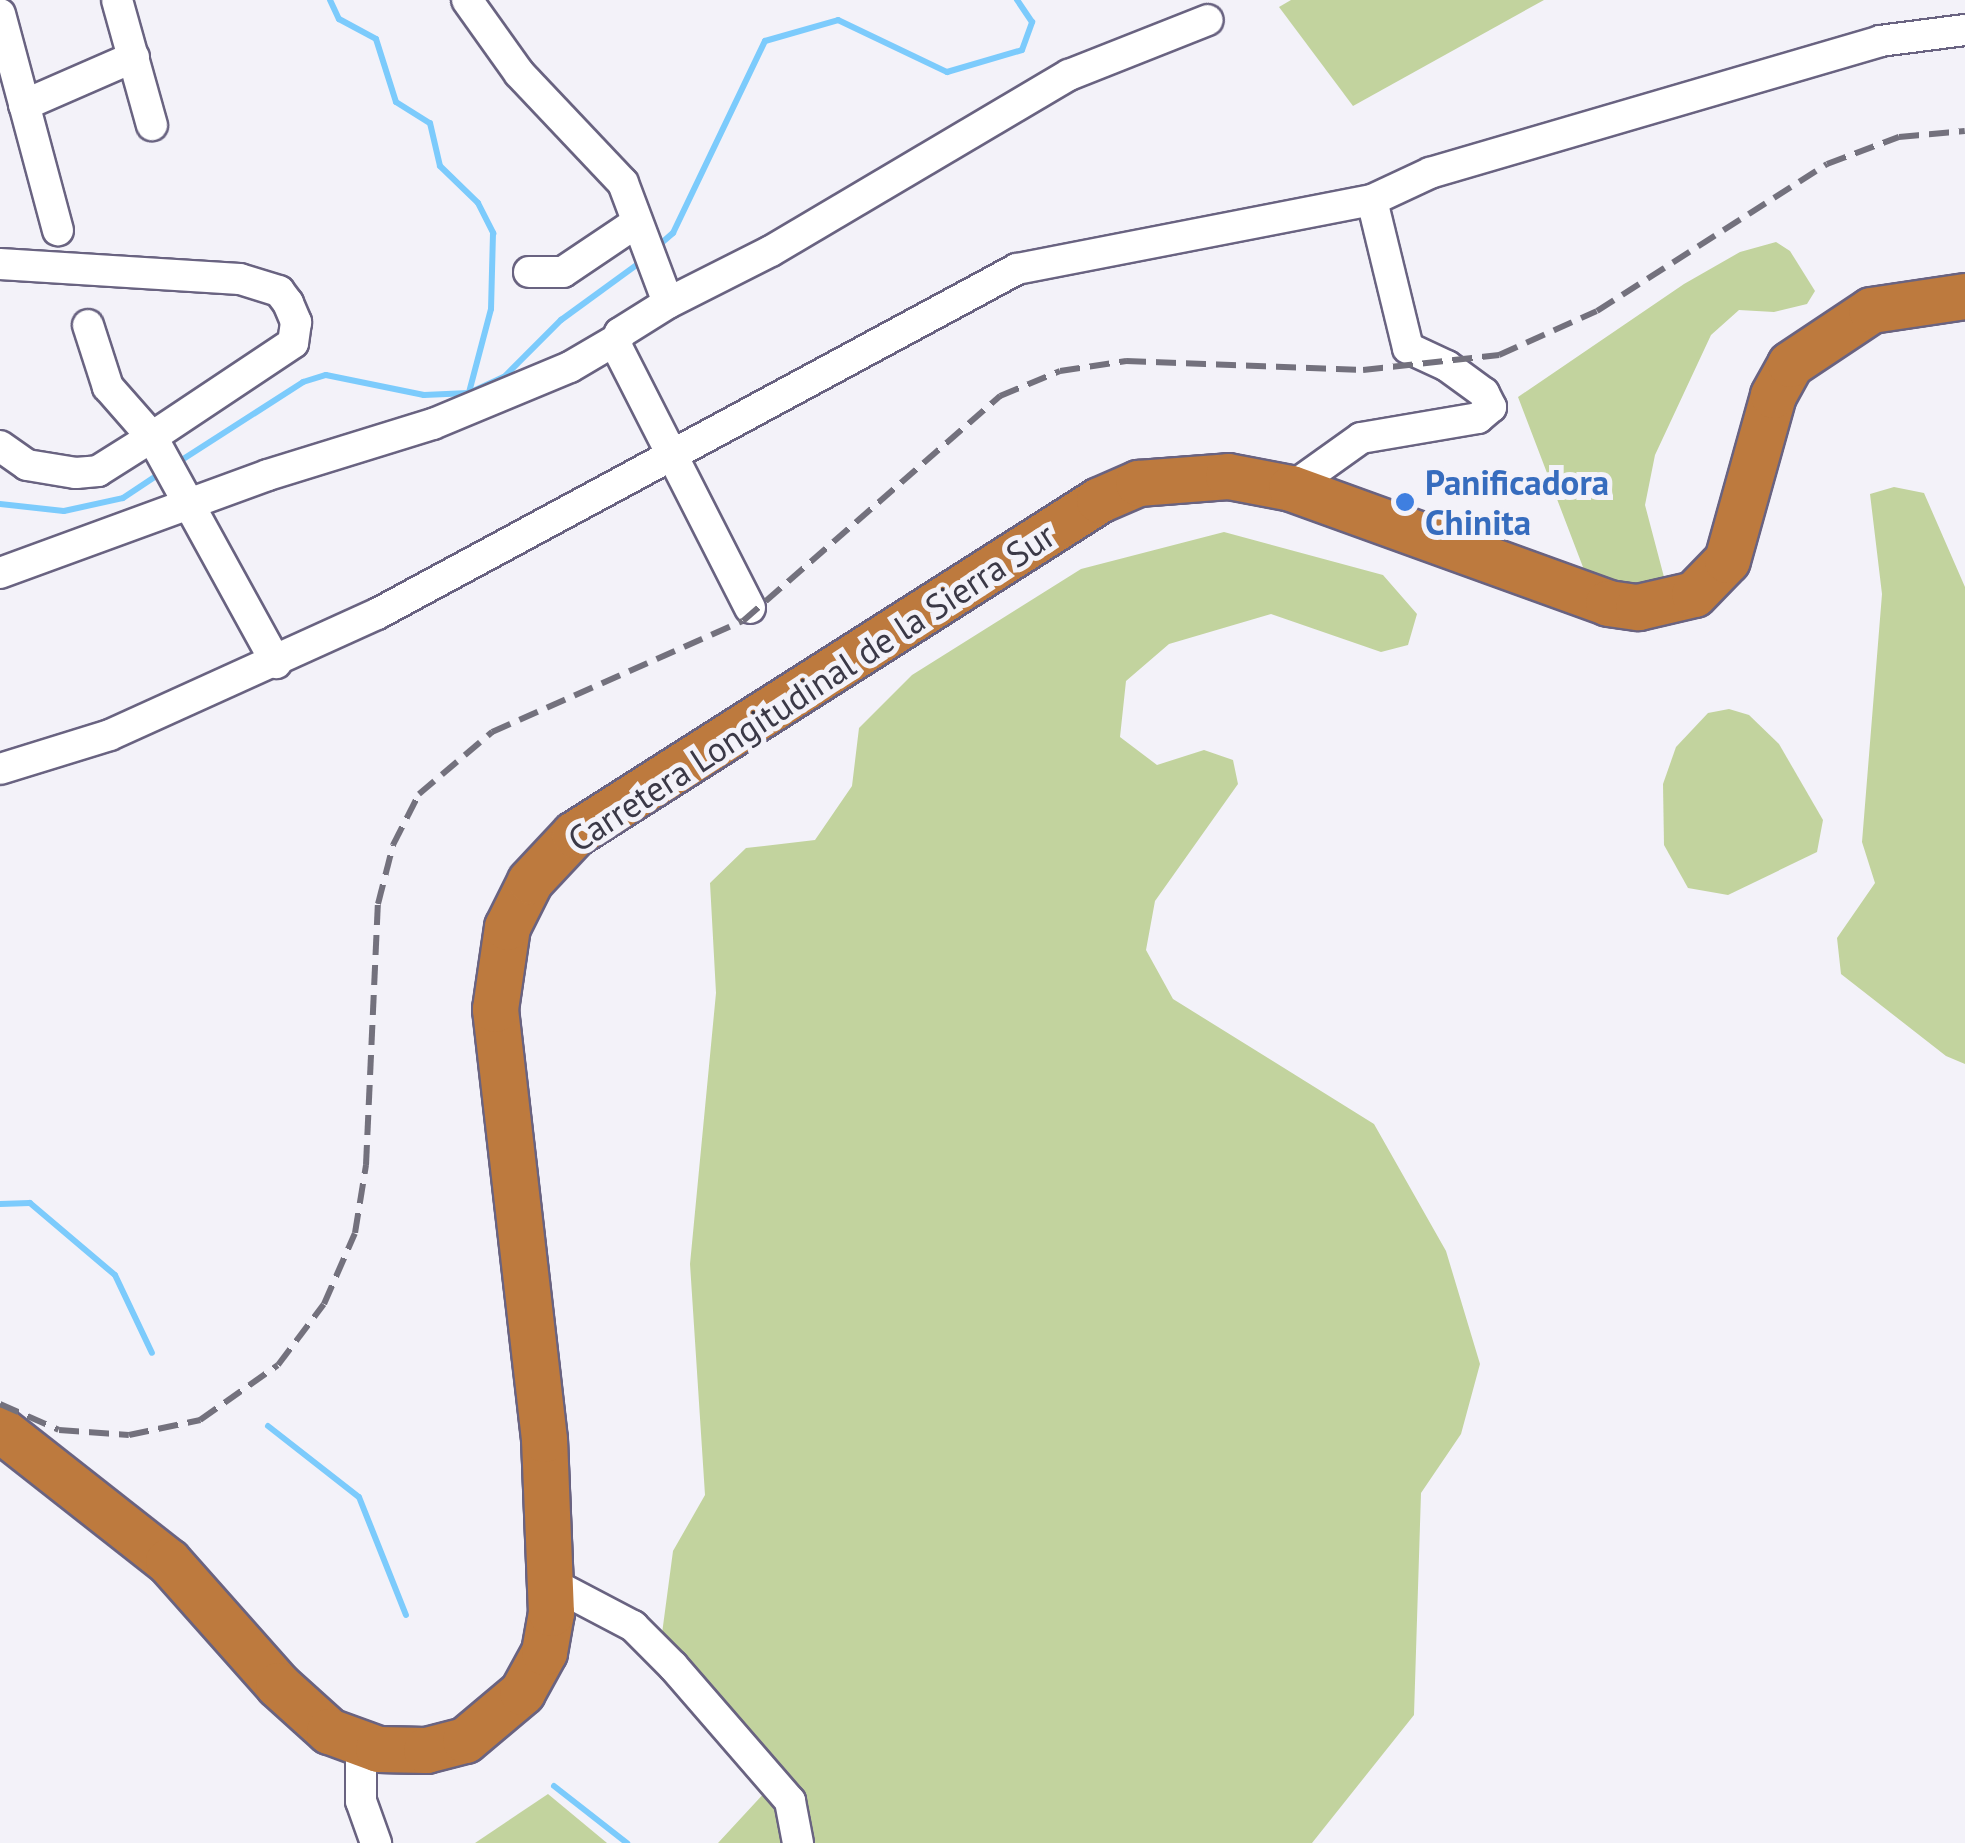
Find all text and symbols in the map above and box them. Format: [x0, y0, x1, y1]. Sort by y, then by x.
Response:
place label: Panificadora Chinita [1425, 461, 1609, 543]
marker: Panificadora Chinita [1394, 491, 1416, 513]
street label: Carretera Longitudinal de la Sierra Sur [560, 514, 1062, 860]

